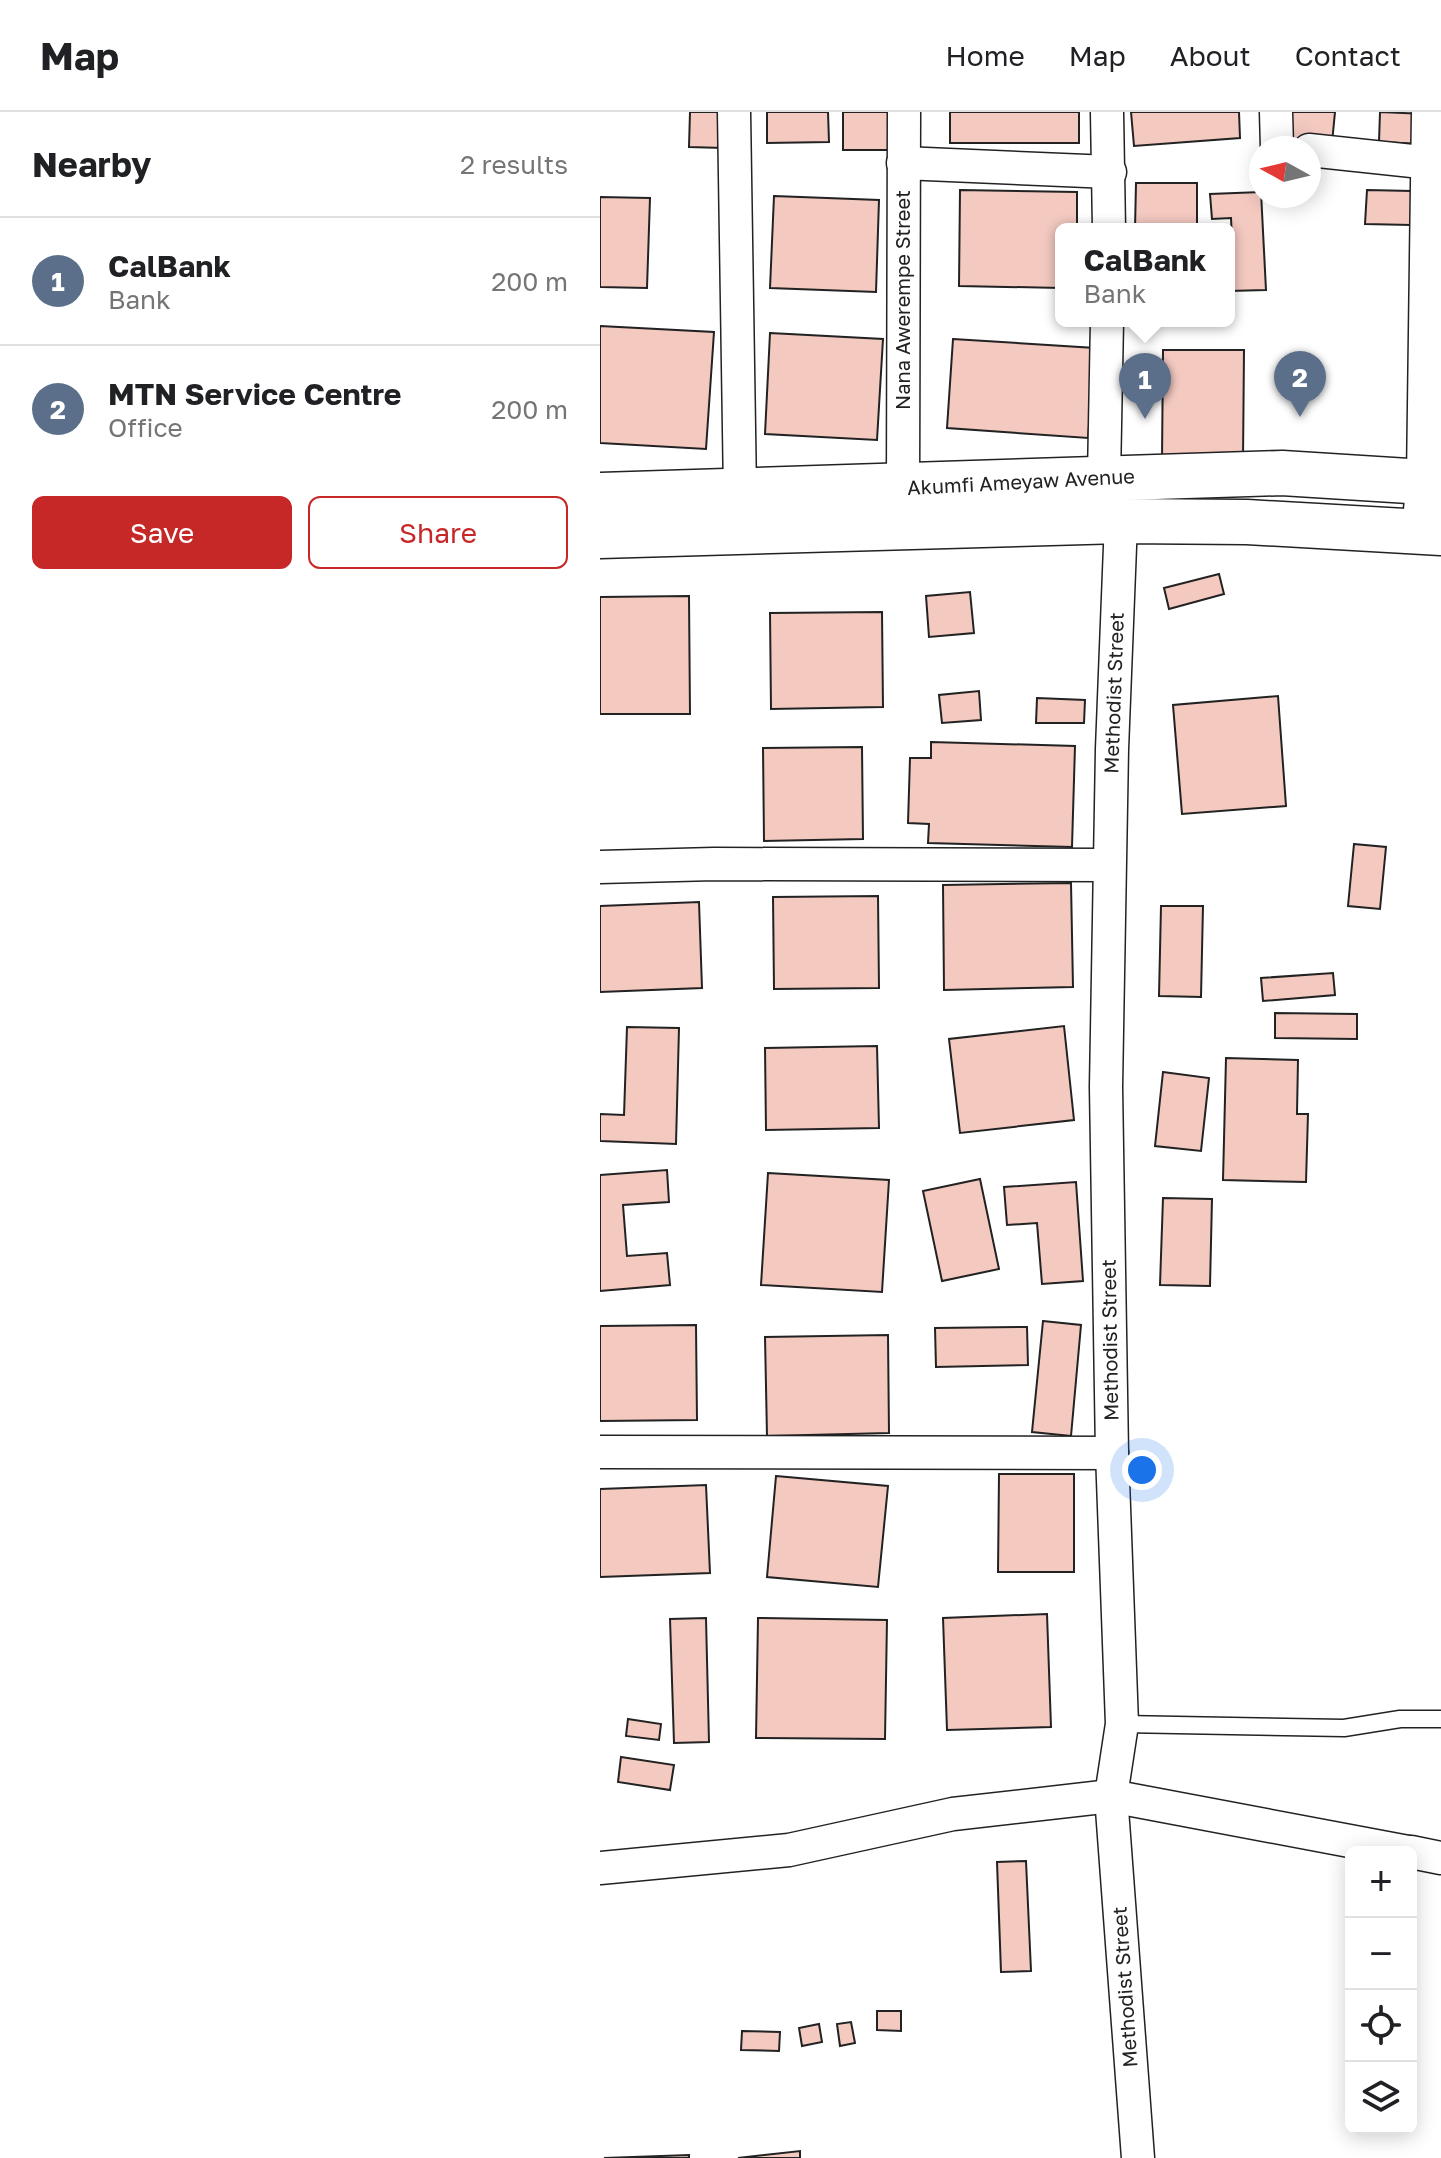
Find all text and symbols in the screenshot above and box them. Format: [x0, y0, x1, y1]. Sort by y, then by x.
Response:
text: Map [40, 33, 119, 78]
text: Home [946, 39, 1025, 72]
text: Map [1069, 39, 1126, 72]
text: About [1170, 39, 1251, 72]
text: Contact [1295, 39, 1401, 72]
north arrow [1249, 136, 1321, 208]
text: Nearby [32, 144, 152, 184]
text: 2 results [460, 149, 568, 180]
street label: Nana Awerempe Street [890, 190, 914, 410]
popup [1055, 223, 1235, 327]
text: CalBank [1084, 242, 1206, 278]
text: CalBank [108, 248, 231, 284]
text: 1 [51, 266, 65, 297]
text: 200 m [491, 266, 568, 297]
text: Bank [1084, 278, 1146, 309]
text: Bank [108, 284, 171, 315]
pin: 2 [1274, 351, 1326, 417]
pin: 1 [1119, 353, 1171, 419]
text: MTN Service Centre [108, 376, 402, 412]
text: 2 [50, 394, 66, 425]
text: 200 m [491, 394, 568, 425]
text: Office [108, 412, 183, 443]
street label: Akumfi Ameyaw Avenue [906, 463, 1135, 499]
button: Save [32, 496, 292, 569]
button: Share [308, 496, 568, 569]
street label: Methodist Street [1098, 612, 1128, 774]
street label: Methodist Street [1096, 1259, 1122, 1421]
your location [1122, 1450, 1162, 1490]
map controls [1345, 1846, 1417, 2134]
button: + [1345, 1846, 1417, 1918]
street label: Methodist Street [1106, 1906, 1142, 2068]
button: − [1345, 1918, 1417, 1990]
button: locate [1345, 1990, 1417, 2062]
button: layers [1345, 2062, 1417, 2134]

